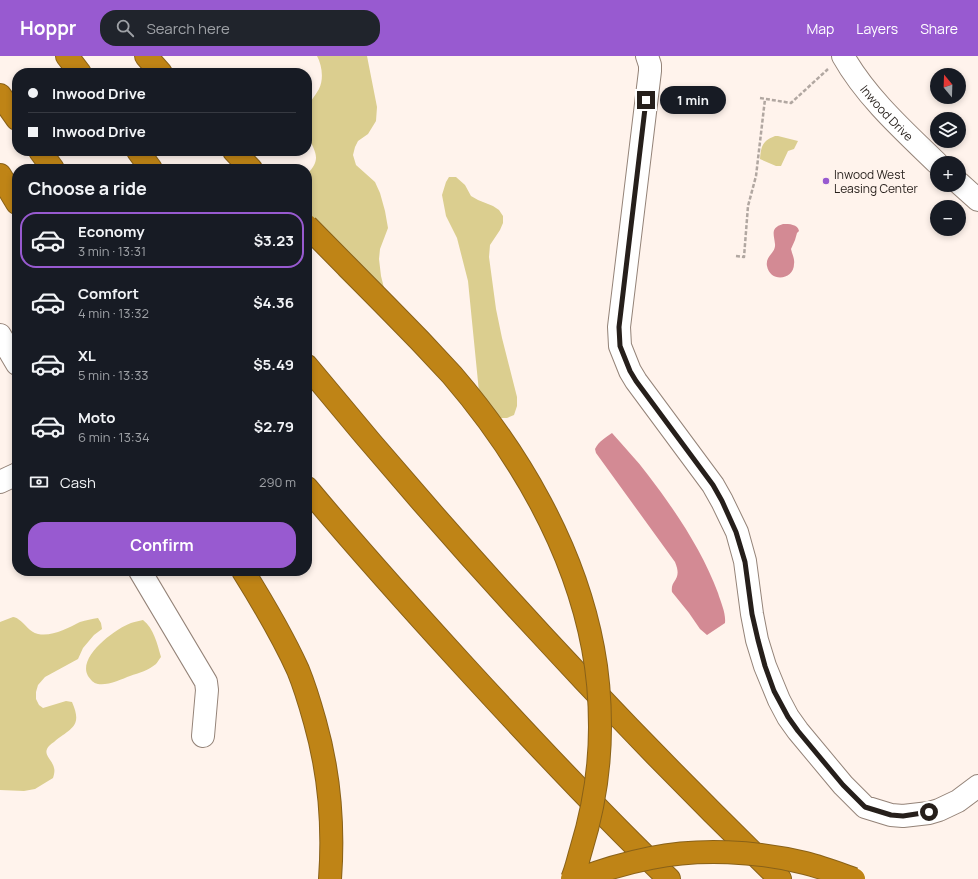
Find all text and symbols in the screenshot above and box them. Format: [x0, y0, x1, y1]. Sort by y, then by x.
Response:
search box [100, 10, 380, 46]
text: Hoppr [20, 15, 76, 41]
icon: search [114, 17, 136, 39]
text: Search here [146, 18, 230, 39]
text: Map [806, 19, 834, 38]
text: Layers [856, 19, 898, 38]
text: Share [920, 19, 958, 38]
north arrow [930, 68, 966, 104]
map controls [930, 68, 966, 236]
street label: Inwood Drive [857, 81, 917, 144]
text: Inwood Drive [52, 83, 146, 104]
callout: 1 min [660, 86, 726, 114]
route end [637, 91, 655, 109]
text: 1 min [677, 91, 709, 109]
button: layers [930, 112, 966, 148]
text: Inwood Drive [52, 121, 146, 142]
button: + [930, 156, 966, 192]
place label: Inwood West Leasing Center [834, 166, 919, 197]
text: Choose a ride [28, 176, 147, 200]
marker: Inwood West Leasing Center [821, 176, 831, 186]
button: − [930, 200, 966, 236]
text: Economy [78, 221, 145, 242]
icon: car [30, 222, 66, 258]
text: $3.23 [254, 230, 294, 251]
text: 3 min · 13:31 [78, 242, 146, 260]
text: Comfort [78, 283, 139, 304]
icon: car [30, 284, 66, 320]
text: $4.36 [253, 292, 294, 313]
text: 4 min · 13:32 [78, 304, 149, 322]
text: XL [78, 345, 96, 366]
icon: car [30, 346, 66, 382]
text: $5.49 [253, 354, 294, 375]
text: 5 min · 13:33 [78, 366, 149, 384]
text: Moto [78, 407, 115, 428]
icon: car [30, 408, 66, 444]
text: $2.79 [254, 416, 294, 437]
text: 6 min · 13:34 [78, 428, 150, 446]
icon: cash [28, 471, 50, 493]
text: Cash [60, 472, 96, 493]
text: 290 m [259, 473, 296, 491]
button: Confirm [28, 522, 296, 568]
route start [920, 803, 938, 821]

